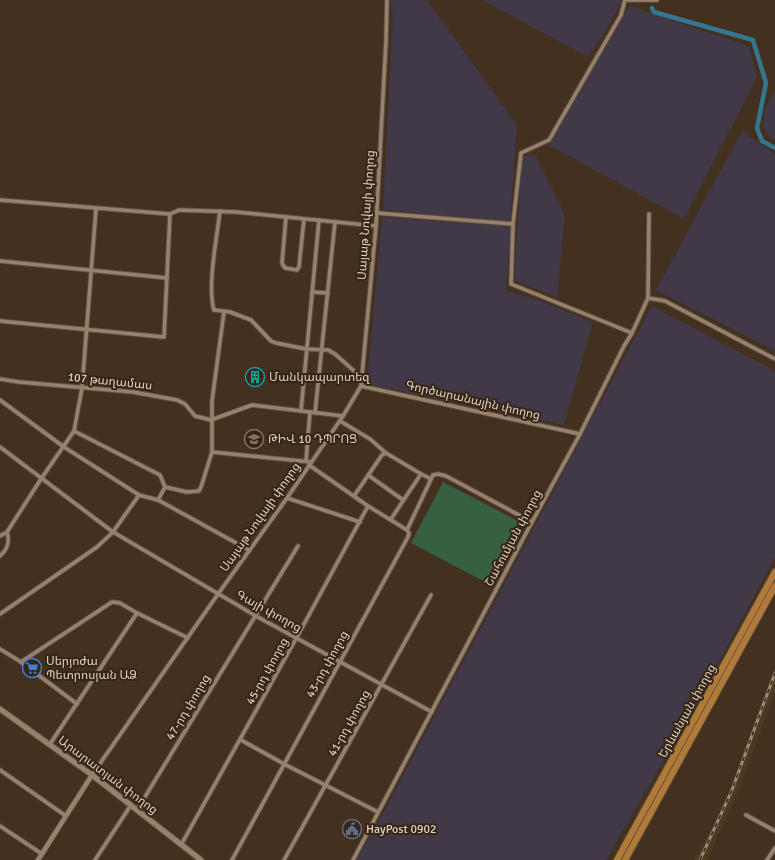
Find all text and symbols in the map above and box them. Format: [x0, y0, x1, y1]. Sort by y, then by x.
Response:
street label: Սայաթ Նովայի փողոց [354, 150, 379, 280]
building icon: Մանկապարտեզ [244, 366, 266, 388]
street label: 107 թաղամաս [67, 370, 153, 393]
place label: Մանկապարտեզ [269, 370, 370, 385]
street label: Գործարանային փողոց [404, 378, 542, 423]
school or university icon: ԹԻՎ 10 ԴՊՐՈՑ [243, 428, 265, 450]
place label: ԹԻՎ 10 ԴՊՐՈՑ [268, 432, 357, 447]
street label: Սայաթ Նովայի փողոց [217, 460, 304, 575]
street label: Շահումյան փողոց [482, 487, 545, 589]
street label: Գայի փողոց [233, 587, 304, 636]
street label: 43-րդ փողոց [303, 628, 352, 700]
street label: 45-րդ փողոց [243, 635, 292, 707]
place label: Սերյոժա Պետրոսյան ԱՁ [46, 654, 137, 683]
supermarket icon: Սերյոժա Պետրոսյան ԱՁ [21, 657, 43, 679]
street label: Երևանյան փողոց [655, 662, 719, 761]
street label: 47-րդ փողոց [163, 672, 214, 743]
street label: 41-րդ փողոց [325, 687, 374, 759]
street label: Արարատյան փողոց [55, 733, 161, 818]
public building icon: HayPost 0902 [341, 818, 363, 840]
place label: HayPost 0902 [366, 822, 436, 837]

